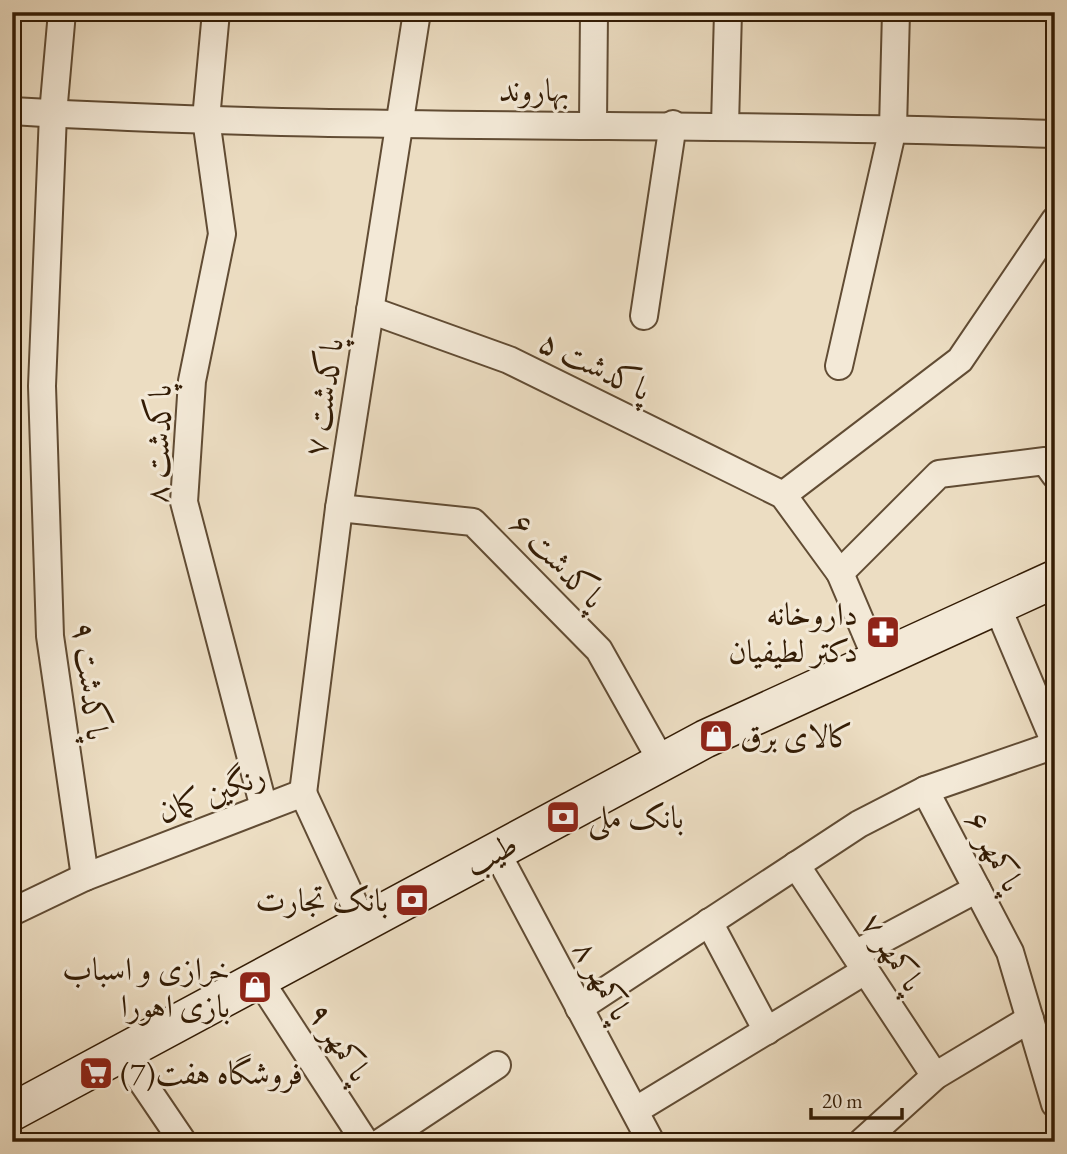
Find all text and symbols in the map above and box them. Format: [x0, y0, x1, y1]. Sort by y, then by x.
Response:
street label: بهاروند [499, 69, 569, 111]
street label: پاکدشت ۵ [531, 320, 660, 413]
street label: پاکدشت ۷ [293, 333, 355, 460]
street label: پاکدشت ۸ [135, 382, 183, 504]
street label: پاکدشت ۶ [500, 502, 616, 620]
place label: داروخانه دکتر لطیفیان [728, 593, 858, 672]
pharmacy icon: داروخانه دکتر لطیفیان [864, 613, 902, 651]
street label: پاکدشت ۹ [61, 619, 119, 745]
place label: کالای برق [740, 715, 853, 757]
shop icon: کالای برق [697, 717, 735, 755]
street label: رنگین کمان [151, 753, 271, 833]
place label: بانک ملی [588, 796, 684, 841]
bank icon: بانک ملی [544, 798, 582, 836]
street label: پاکمهر ۶ [954, 803, 1035, 902]
street label: طیب [457, 823, 525, 885]
place label: بانک تجارت [256, 879, 388, 921]
bank icon: بانک تجارت [393, 881, 431, 919]
street label: پاکمهر ۷ [850, 904, 935, 1002]
street label: پاکمهر ۸ [562, 932, 643, 1031]
place label: خرازی و اسباب بازی اهورا [62, 948, 230, 1027]
shop icon: خرازی و اسباب بازی اهورا [236, 968, 274, 1006]
street label: پاکمهر ۹ [297, 994, 382, 1092]
place label: فروشگاه هفت(7) [120, 1052, 303, 1094]
supermarket icon: فروشگاه هفت(7) [77, 1054, 115, 1092]
scale bar [811, 1077, 902, 1121]
text: 20 m [822, 1087, 863, 1114]

